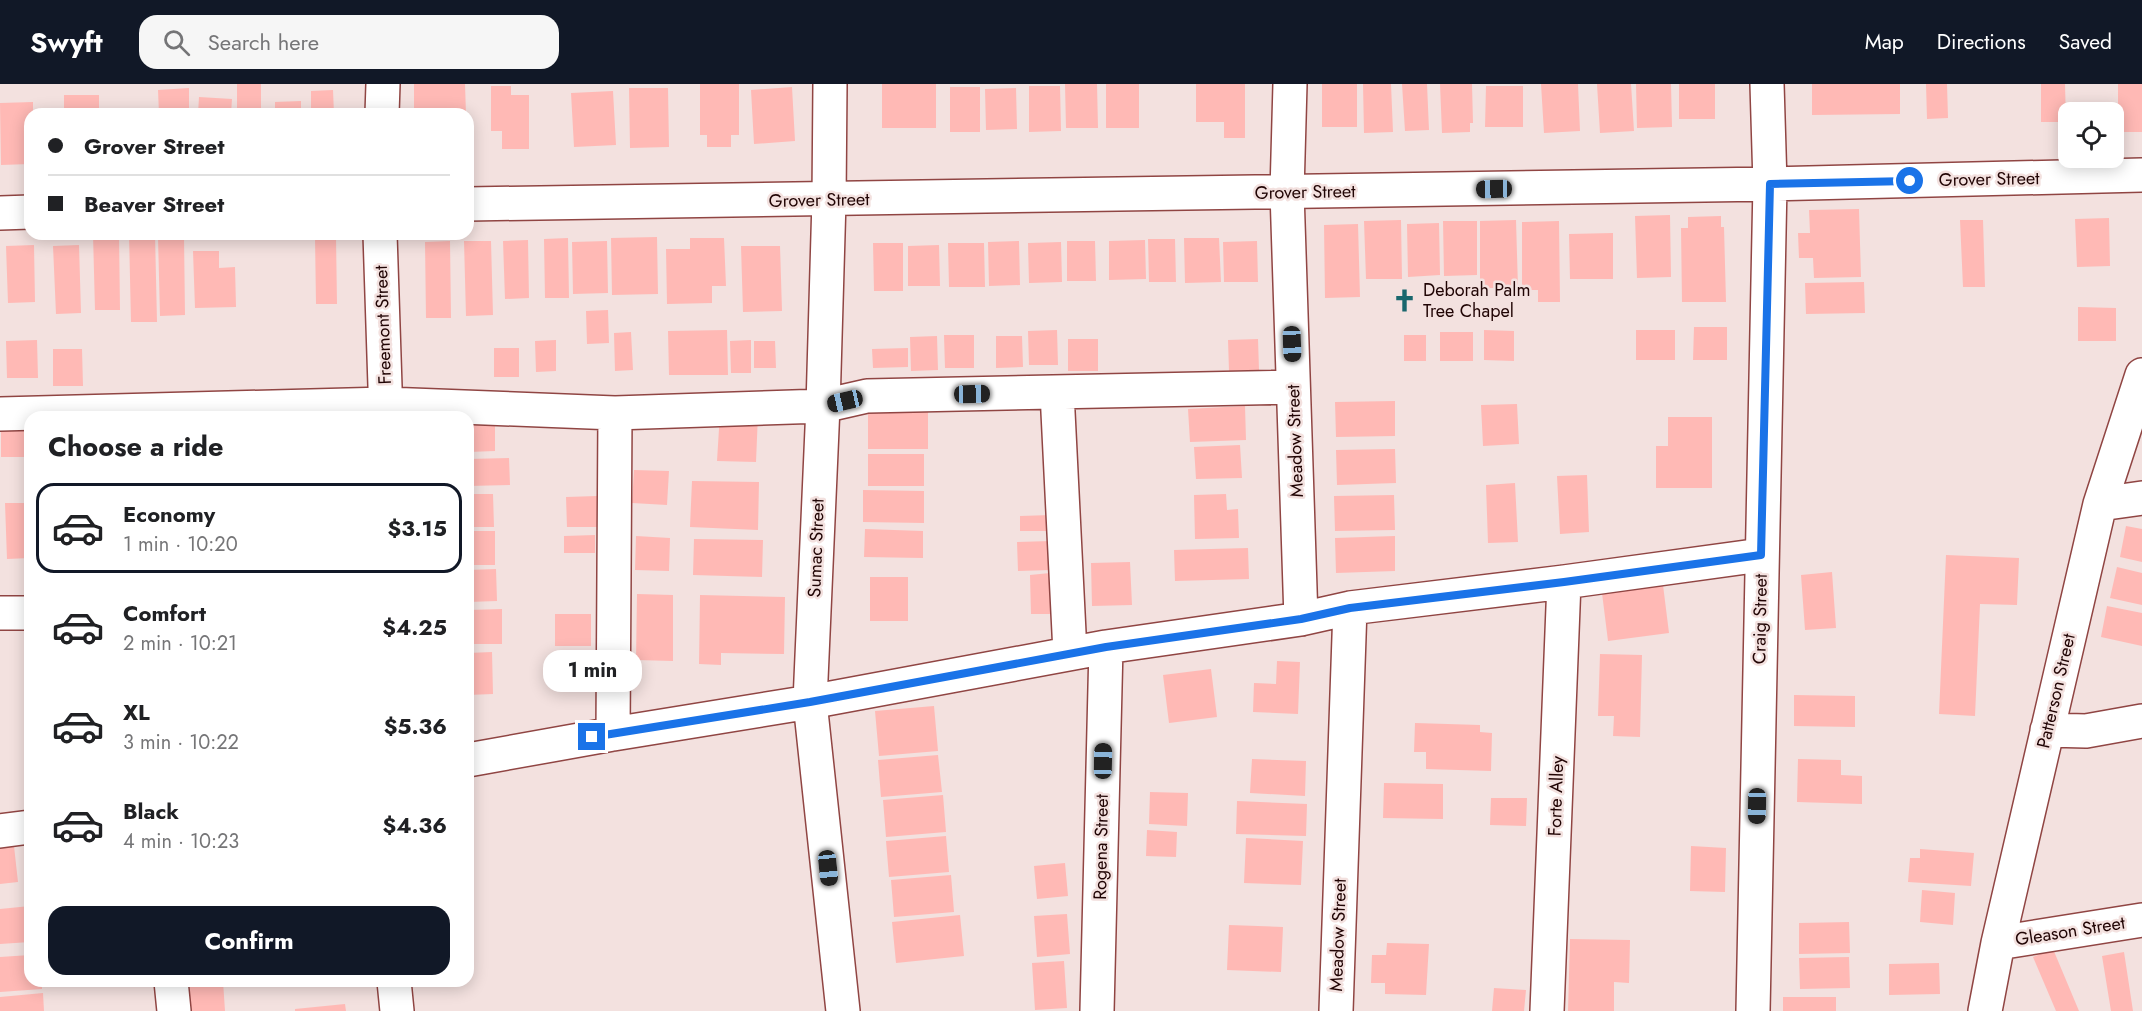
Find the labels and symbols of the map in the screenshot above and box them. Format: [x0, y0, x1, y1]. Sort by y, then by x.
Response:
street label: Grover Street [1938, 165, 2040, 193]
route start [1896, 167, 1923, 194]
street label: Grover Street [1254, 178, 1356, 206]
car [1476, 180, 1512, 198]
street label: Grover Street [768, 186, 870, 214]
street label: Freemont Street [368, 264, 398, 385]
place label: Deborah Palm Tree Chapel [1423, 277, 1530, 324]
church icon: Deborah Palm Tree Chapel [1392, 287, 1418, 313]
car [1282, 326, 1302, 362]
street label: Meadow Street [1280, 383, 1310, 498]
car [954, 385, 990, 403]
car [825, 388, 865, 414]
street label: Sumac Street [801, 497, 831, 598]
street label: Craig Street [1746, 573, 1774, 664]
street label: Patterson Street [2030, 630, 2082, 751]
callout: 1 min [542, 650, 642, 692]
route end [578, 723, 605, 750]
car [1094, 743, 1112, 779]
street label: Forte Alley [1542, 755, 1570, 837]
car [1748, 788, 1766, 824]
street label: Rogena Street [1087, 793, 1115, 900]
car [817, 849, 839, 887]
street label: Meadow Street [1323, 877, 1353, 992]
street label: Gleason Street [2013, 909, 2127, 953]

